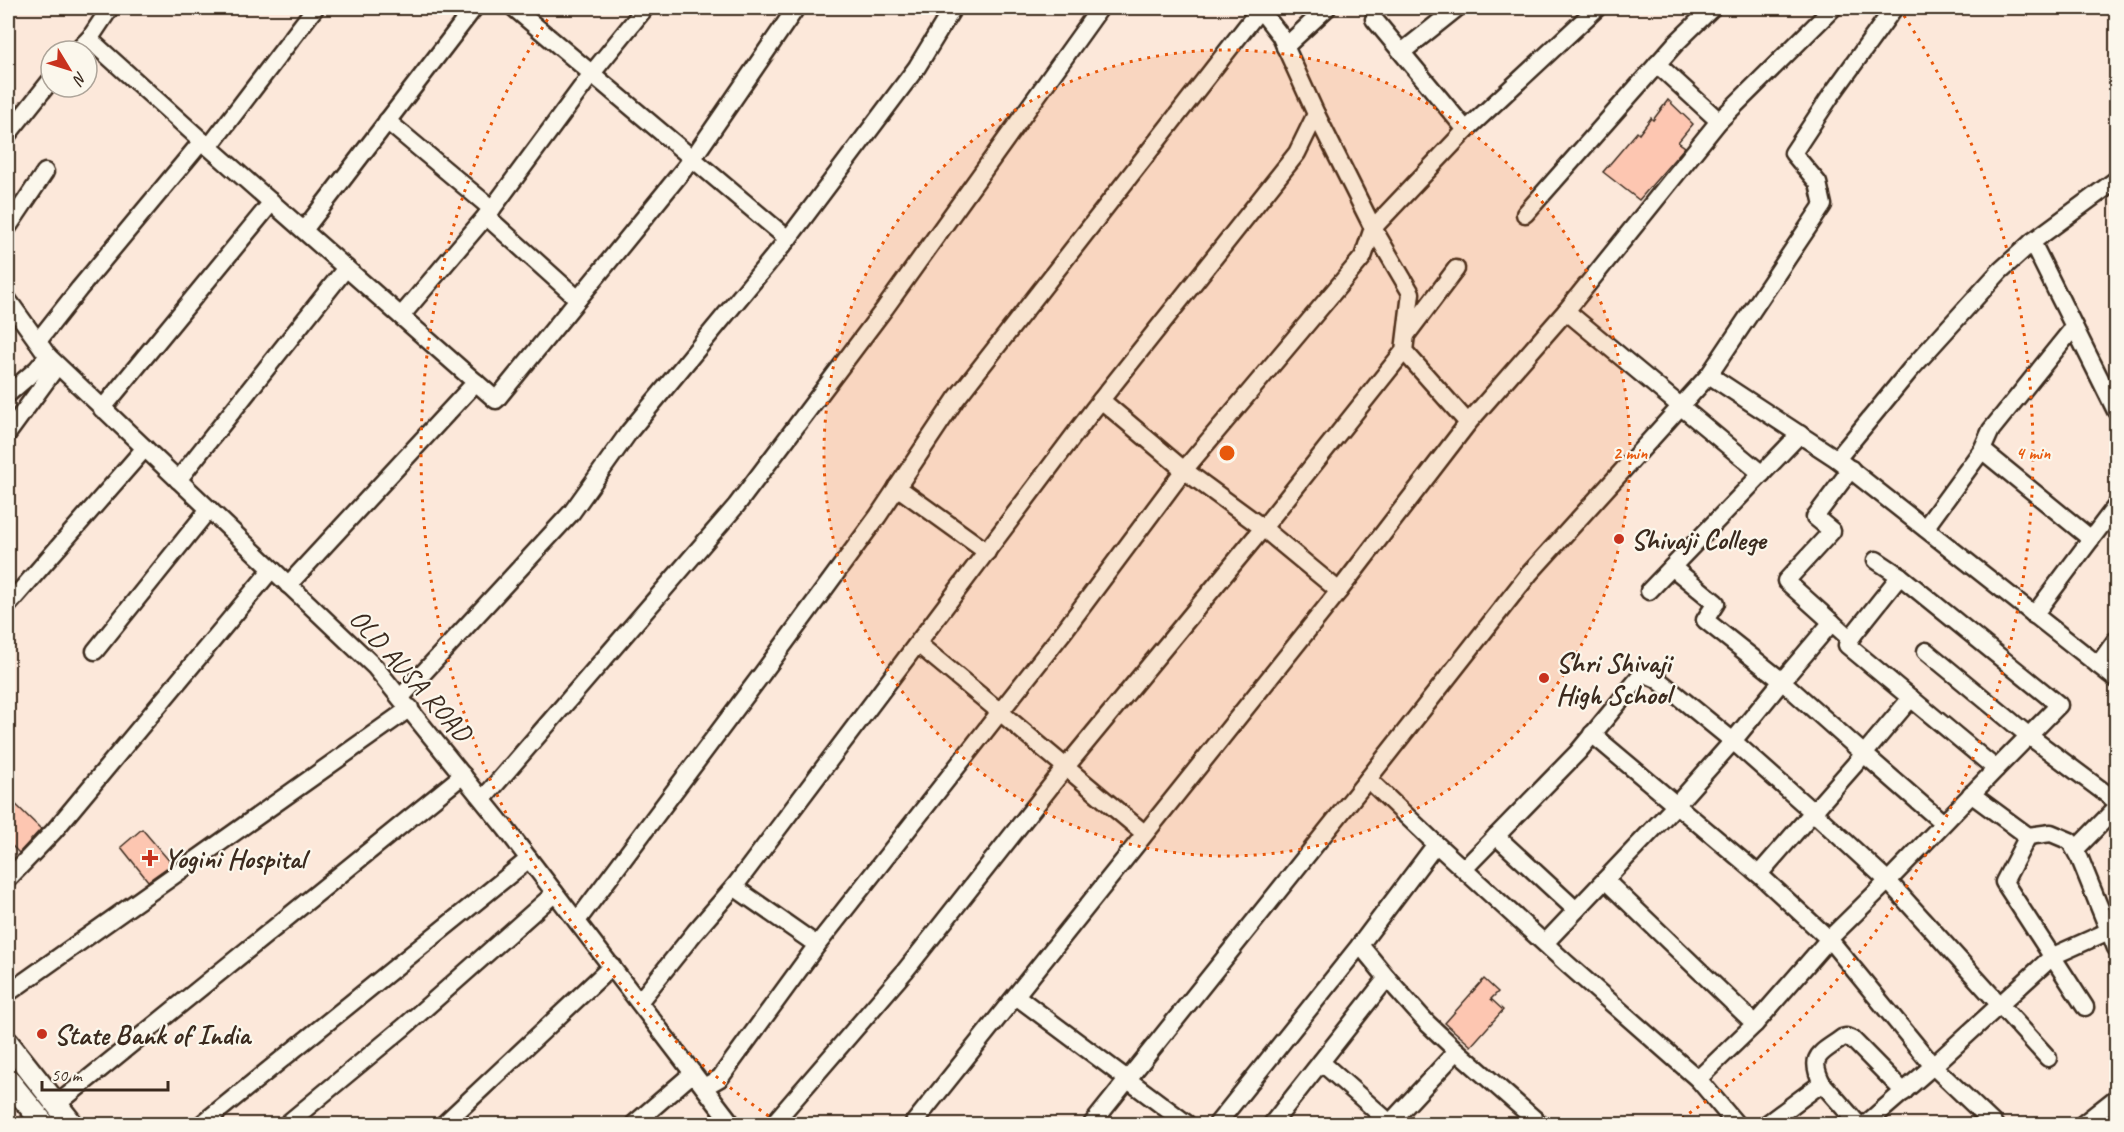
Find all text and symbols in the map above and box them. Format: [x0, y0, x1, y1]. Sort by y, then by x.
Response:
north arrow [39, 39, 99, 99]
text: N [67, 68, 91, 90]
text: 2 min [1613, 442, 1648, 464]
text: 4 min [2016, 442, 2051, 464]
centre of rings [1217, 443, 1237, 463]
place label: Shivaji College [1631, 522, 1768, 557]
marker: Shivaji College [1612, 532, 1626, 546]
street label: OLD AUSA ROAD [342, 601, 481, 750]
place label: Shri Shivaji High School [1556, 645, 1676, 712]
marker: Shri Shivaji High School [1537, 671, 1551, 685]
place label: Yogini Hospital [164, 841, 310, 876]
marker: Yogini Hospital [141, 849, 159, 867]
place label: State Bank of India [54, 1017, 252, 1052]
marker: State Bank of India [35, 1027, 49, 1041]
scale bar [42, 1054, 168, 1092]
text: 50 m [51, 1064, 84, 1086]

